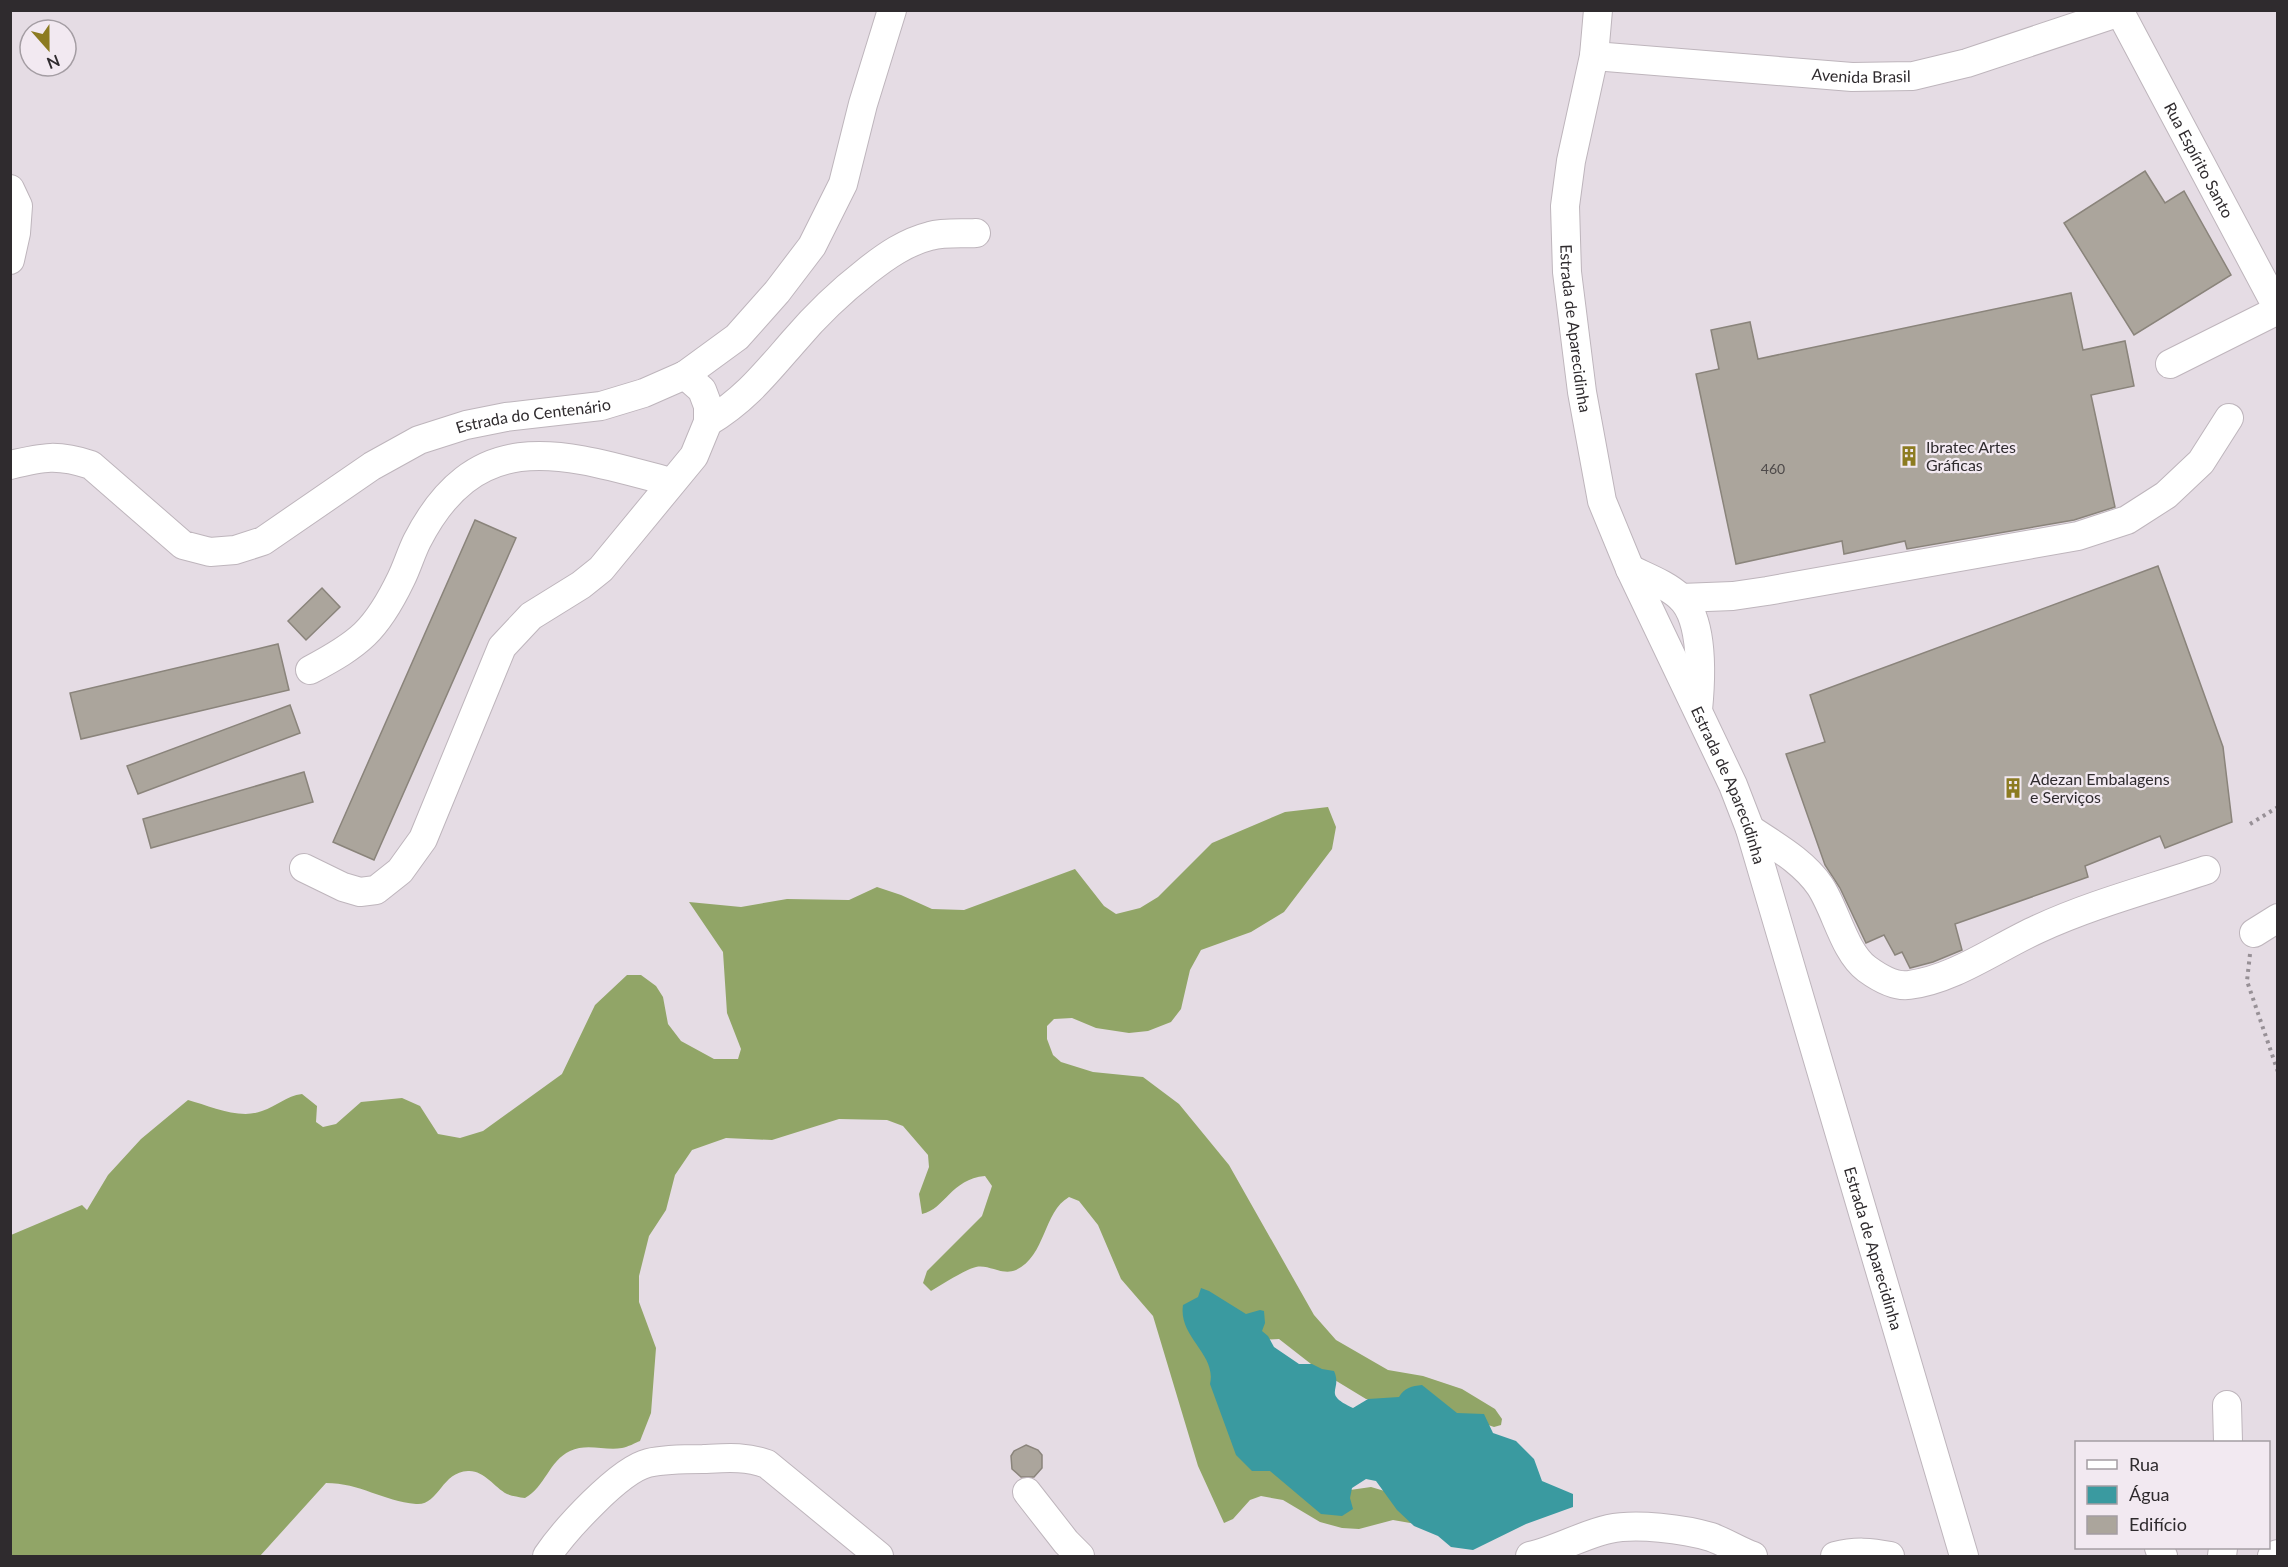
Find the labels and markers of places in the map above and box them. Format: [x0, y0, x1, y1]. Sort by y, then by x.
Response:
place label: Ibratec Artes Gráficas [1926, 437, 2016, 474]
building icon: Ibratec Artes Gráficas [1897, 444, 1921, 468]
place label: Adezan Embalagens e Serviços [2030, 769, 2170, 806]
building icon: Adezan Embalagens e Serviços [2001, 776, 2025, 800]

